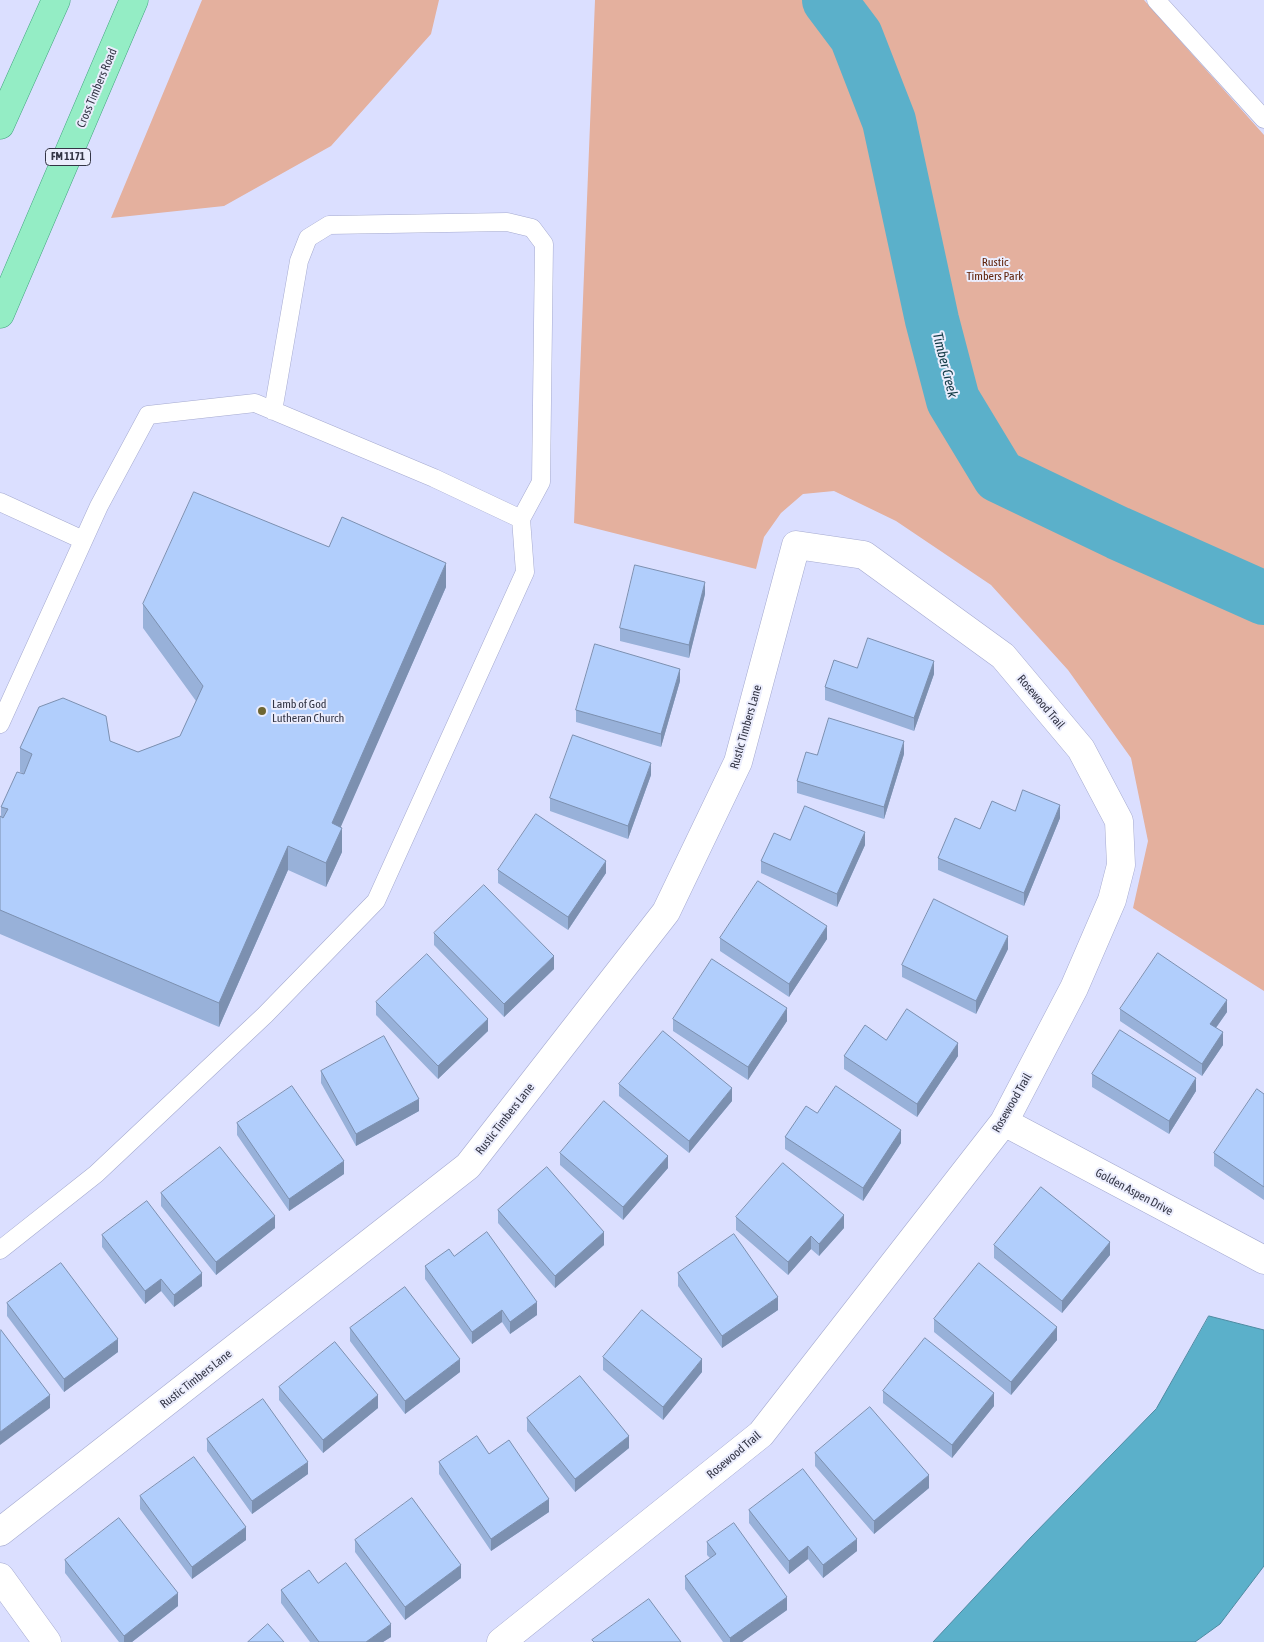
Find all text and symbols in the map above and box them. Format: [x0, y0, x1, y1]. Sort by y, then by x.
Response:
street label: Cross Timbers Road [74, 46, 120, 130]
road number: FM 1171 [46, 148, 90, 166]
park label: Rustic Timbers Park [966, 255, 1024, 283]
water label: Timber Creek [929, 331, 961, 399]
street label: Rosewood Trail [1014, 672, 1068, 732]
street label: Rustic Timbers Lane [727, 683, 765, 771]
place label: Lamb of God Lutheran Church [272, 697, 344, 725]
marker: Lamb of God Lutheran Church [256, 705, 268, 717]
street label: Rosewood Trail [989, 1071, 1035, 1135]
street label: Rustic Timbers Lane [473, 1080, 537, 1158]
street label: Golden Aspen Drive [1093, 1166, 1175, 1218]
street label: Rustic Timbers Lane [157, 1347, 235, 1411]
street label: Rosewood Trail [704, 1428, 764, 1482]

